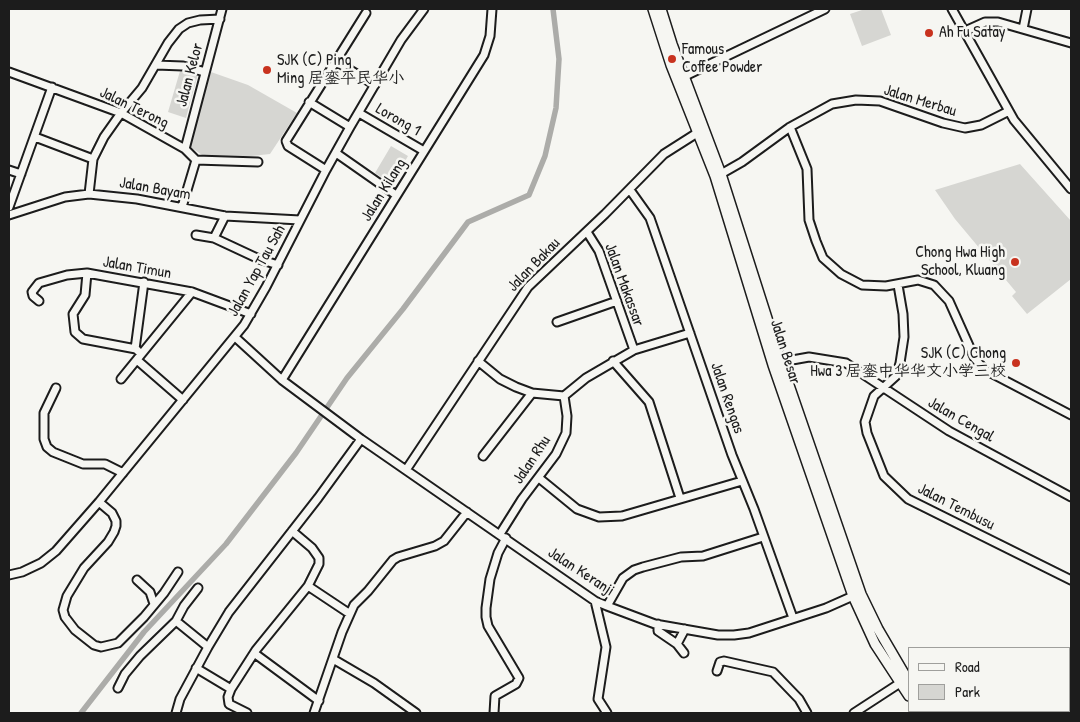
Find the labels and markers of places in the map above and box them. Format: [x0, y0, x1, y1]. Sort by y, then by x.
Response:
place label: Ah Fu Satay [939, 23, 1005, 43]
marker: Ah Fu Satay [923, 27, 935, 39]
place label: Famous Coffee Powder [682, 40, 762, 78]
place label: SJK (C) Ping Ming 居銮平民华小 [277, 51, 404, 89]
marker: Famous Coffee Powder [666, 53, 678, 65]
marker: SJK (C) Ping Ming 居銮平民华小 [261, 64, 273, 76]
place label: Chong Hwa High School, Kluang [915, 243, 1005, 281]
marker: Chong Hwa High School, Kluang [1009, 256, 1021, 268]
place label: SJK (C) Chong Hwa 3 居銮中华华文小学三校 [810, 344, 1006, 382]
marker: SJK (C) Chong Hwa 3 居銮中华华文小学三校 [1010, 357, 1022, 369]

